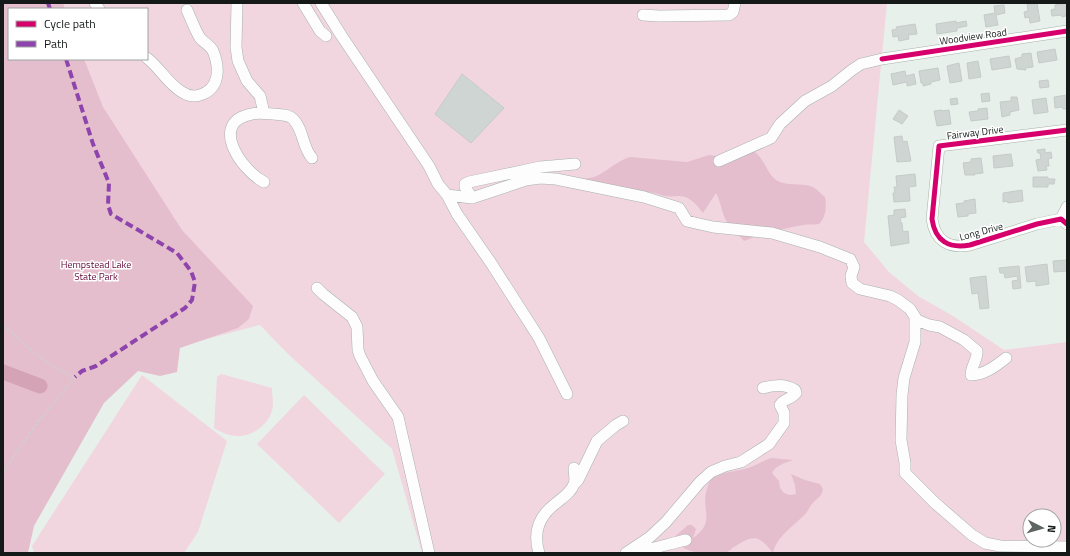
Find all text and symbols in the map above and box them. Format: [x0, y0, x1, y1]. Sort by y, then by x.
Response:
legend [8, 8, 148, 60]
text: Cycle path [44, 14, 96, 33]
street label: Woodview Road [938, 24, 1008, 49]
text: Path [44, 34, 68, 53]
street label: Fairway Drive [946, 122, 1004, 143]
street label: Long Drive [958, 218, 1005, 245]
park label: Hempstead Lake State Park [61, 257, 131, 284]
north arrow [1022, 508, 1062, 548]
text: N [1044, 524, 1060, 534]

